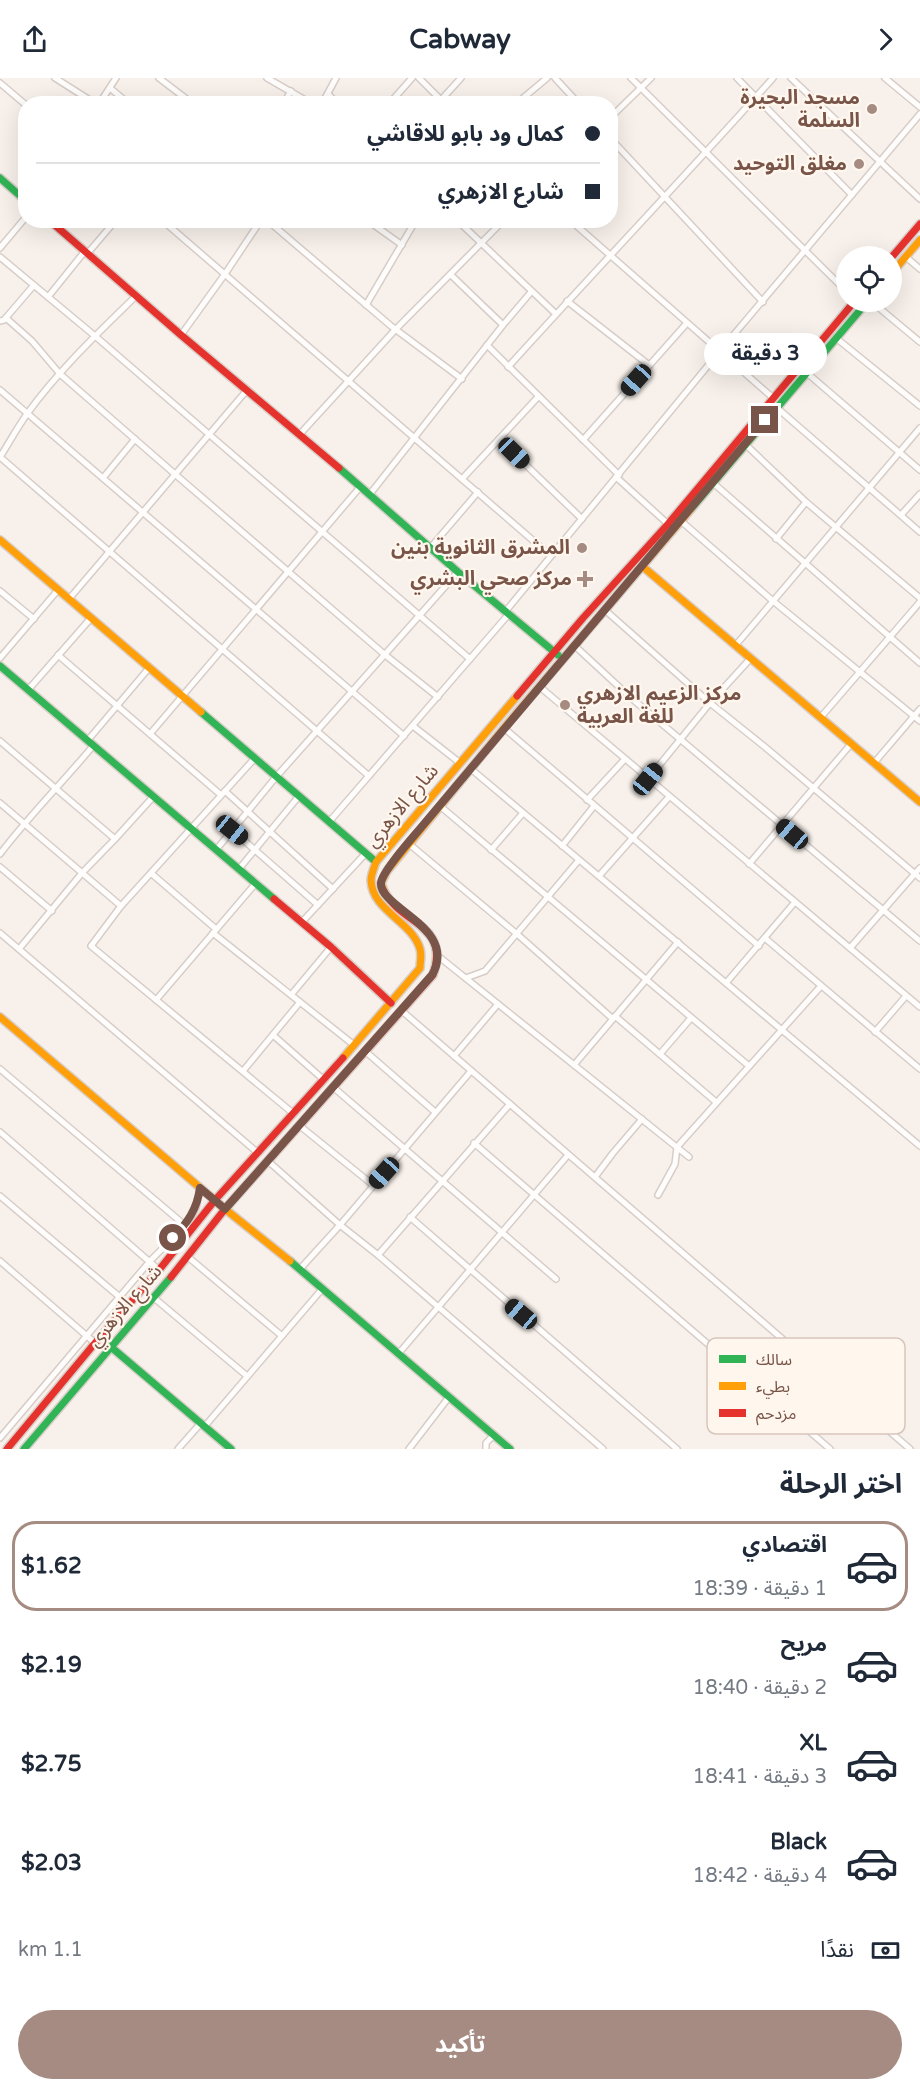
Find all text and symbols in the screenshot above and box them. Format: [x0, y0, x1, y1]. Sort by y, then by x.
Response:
icon: share [18, 23, 51, 56]
text: Cabway [409, 23, 511, 56]
icon: forward [869, 23, 902, 56]
place label: مسجد البحيرة السلمة [740, 86, 860, 133]
marker: مسجد البحيرة السلمة [865, 102, 879, 116]
text: كمال ود بابو للاقاشي [367, 121, 564, 147]
place label: مغلق التوحيد [733, 152, 847, 176]
marker: مغلق التوحيد [852, 157, 866, 171]
text: شارع الازهري [438, 179, 564, 205]
map controls [836, 246, 902, 312]
button: locate [836, 246, 902, 312]
callout: 3 دقيقة [704, 333, 826, 375]
text: 3 دقيقة [731, 342, 800, 366]
car [617, 361, 655, 399]
route end [751, 406, 778, 433]
car [495, 434, 533, 472]
place label: المشرق الثانوية بنين [391, 536, 570, 560]
marker: المشرق الثانوية بنين [575, 541, 589, 555]
place label: مركز صحي البشري [410, 567, 572, 595]
marker: مركز صحي البشري [576, 570, 594, 588]
place label: مركز الزعيم الازهري للغة العربية [577, 682, 741, 729]
marker: مركز الزعيم الازهري للغة العربية [558, 698, 572, 712]
street label: شارع الازهري [360, 759, 446, 854]
car [630, 759, 666, 799]
car [212, 812, 252, 848]
car [772, 816, 812, 852]
car [365, 1154, 403, 1192]
route start [159, 1224, 186, 1251]
street label: شارع الازهري [83, 1260, 169, 1354]
car [501, 1296, 541, 1332]
legend [707, 1338, 905, 1434]
text: سالك [756, 1350, 792, 1370]
text: بطيء [756, 1377, 790, 1399]
text: مزدحم [756, 1404, 796, 1426]
text: اختر الرحلة [780, 1468, 902, 1501]
text: اقتصادي [742, 1532, 827, 1558]
icon: car [845, 1539, 899, 1593]
text: $1.62 [21, 1553, 82, 1579]
text: 1 دقيقة · 18:39 [693, 1577, 827, 1601]
text: مريح [781, 1631, 827, 1657]
icon: car [845, 1638, 899, 1692]
text: $2.19 [21, 1652, 82, 1678]
text: 2 دقيقة · 18:40 [693, 1676, 827, 1700]
text: XL [800, 1730, 827, 1756]
icon: car [845, 1737, 899, 1791]
text: $2.75 [21, 1751, 82, 1777]
text: 3 دقيقة · 18:41 [693, 1765, 827, 1789]
text: Black [770, 1829, 827, 1855]
icon: car [845, 1836, 899, 1890]
text: $2.03 [21, 1850, 82, 1876]
text: 4 دقيقة · 18:42 [693, 1864, 827, 1888]
icon: cash [869, 1934, 902, 1967]
text: نقدًا [820, 1937, 854, 1963]
text: 1.1 km [18, 1938, 83, 1962]
button: تأكيد [18, 2010, 902, 2079]

